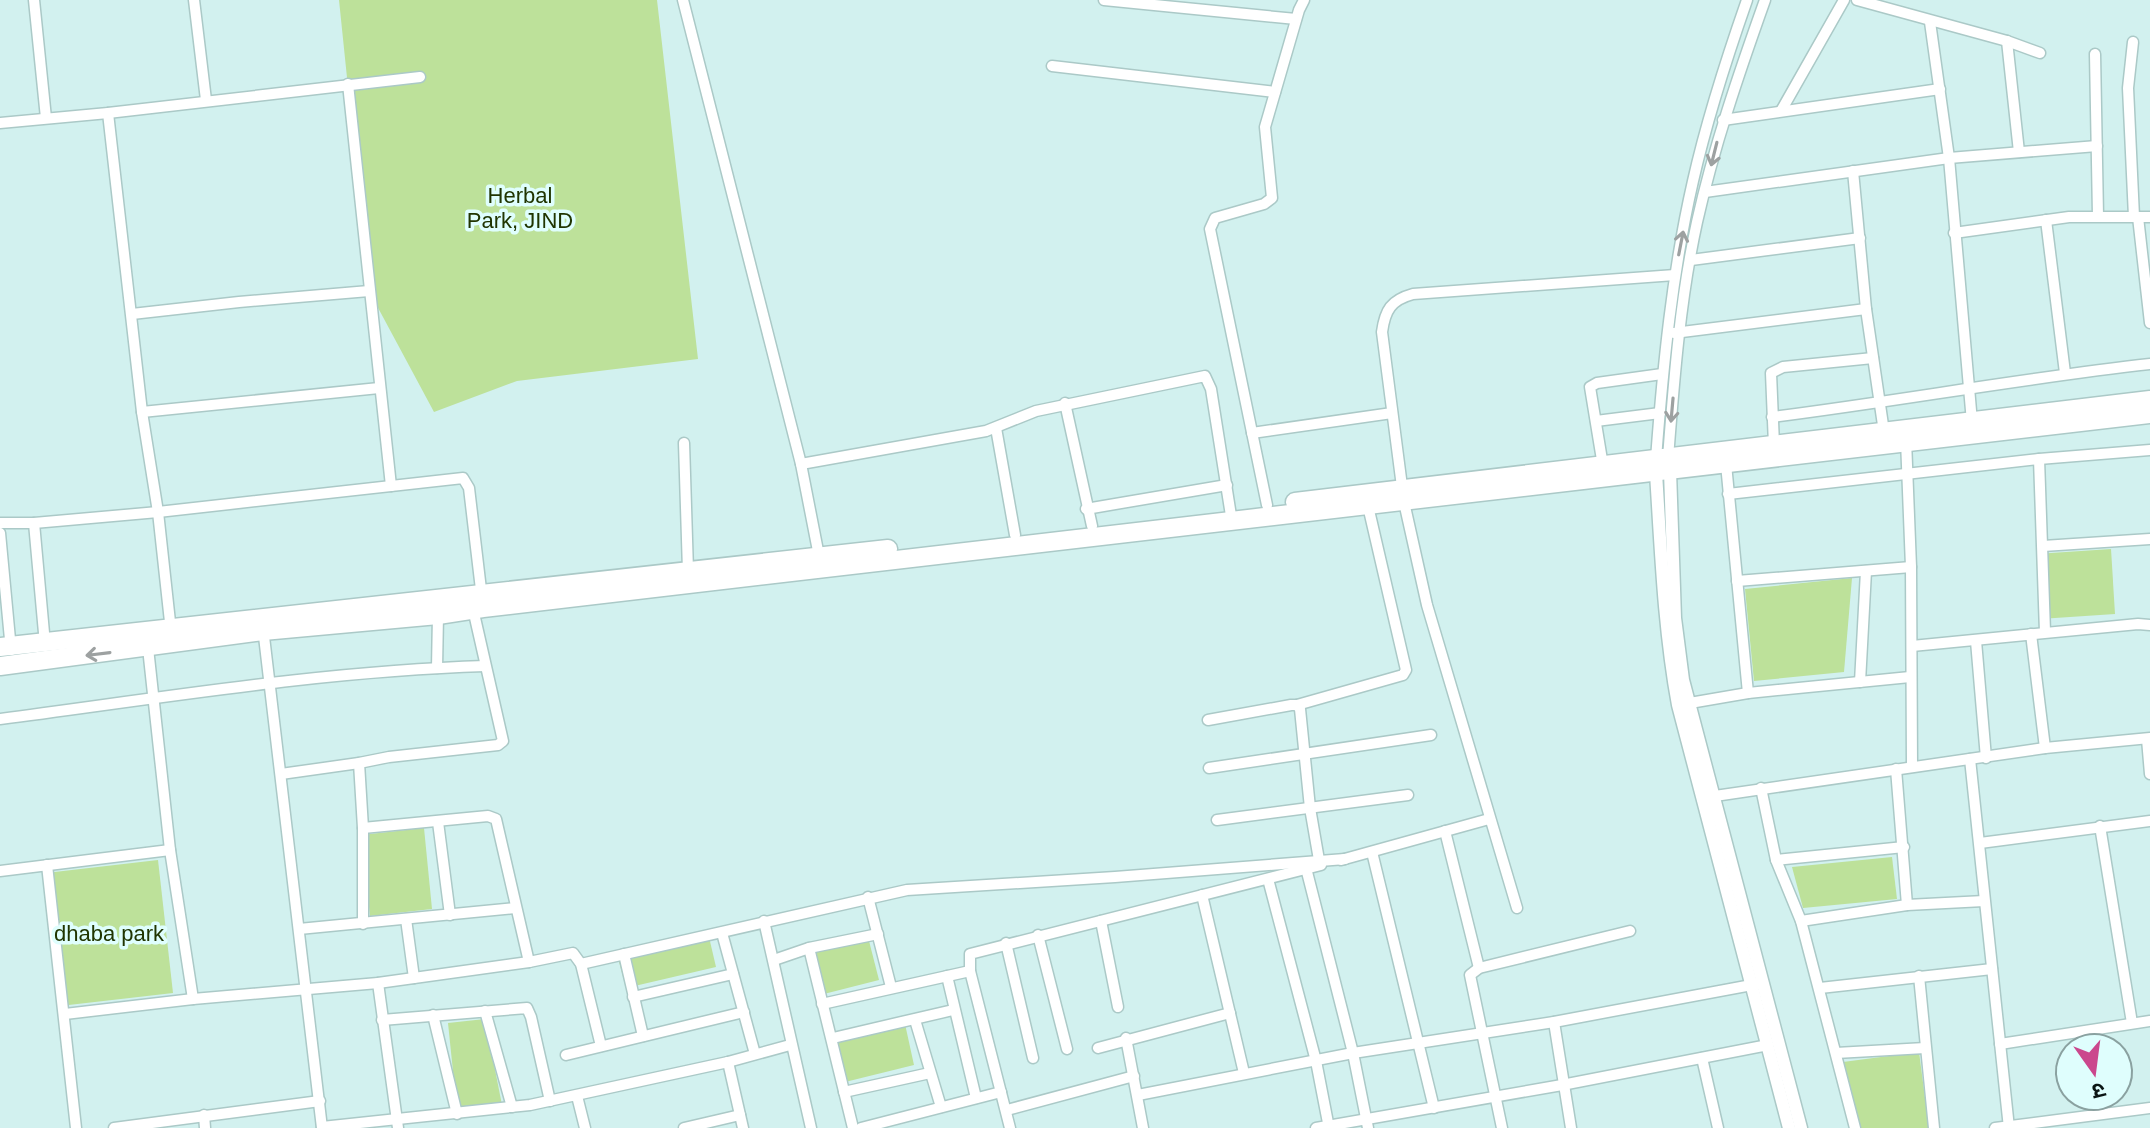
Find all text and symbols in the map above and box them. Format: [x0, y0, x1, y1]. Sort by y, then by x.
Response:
one-way arrow [1706, 140, 1721, 166]
park label: Herbal Park, JIND [467, 183, 573, 233]
one-way arrow [1674, 230, 1689, 256]
one-way arrow [1664, 396, 1679, 423]
one-way arrow [85, 646, 112, 661]
park label: dhaba park [54, 921, 165, 946]
north arrow [2054, 1032, 2134, 1112]
text: उ [2088, 1077, 2108, 1105]

